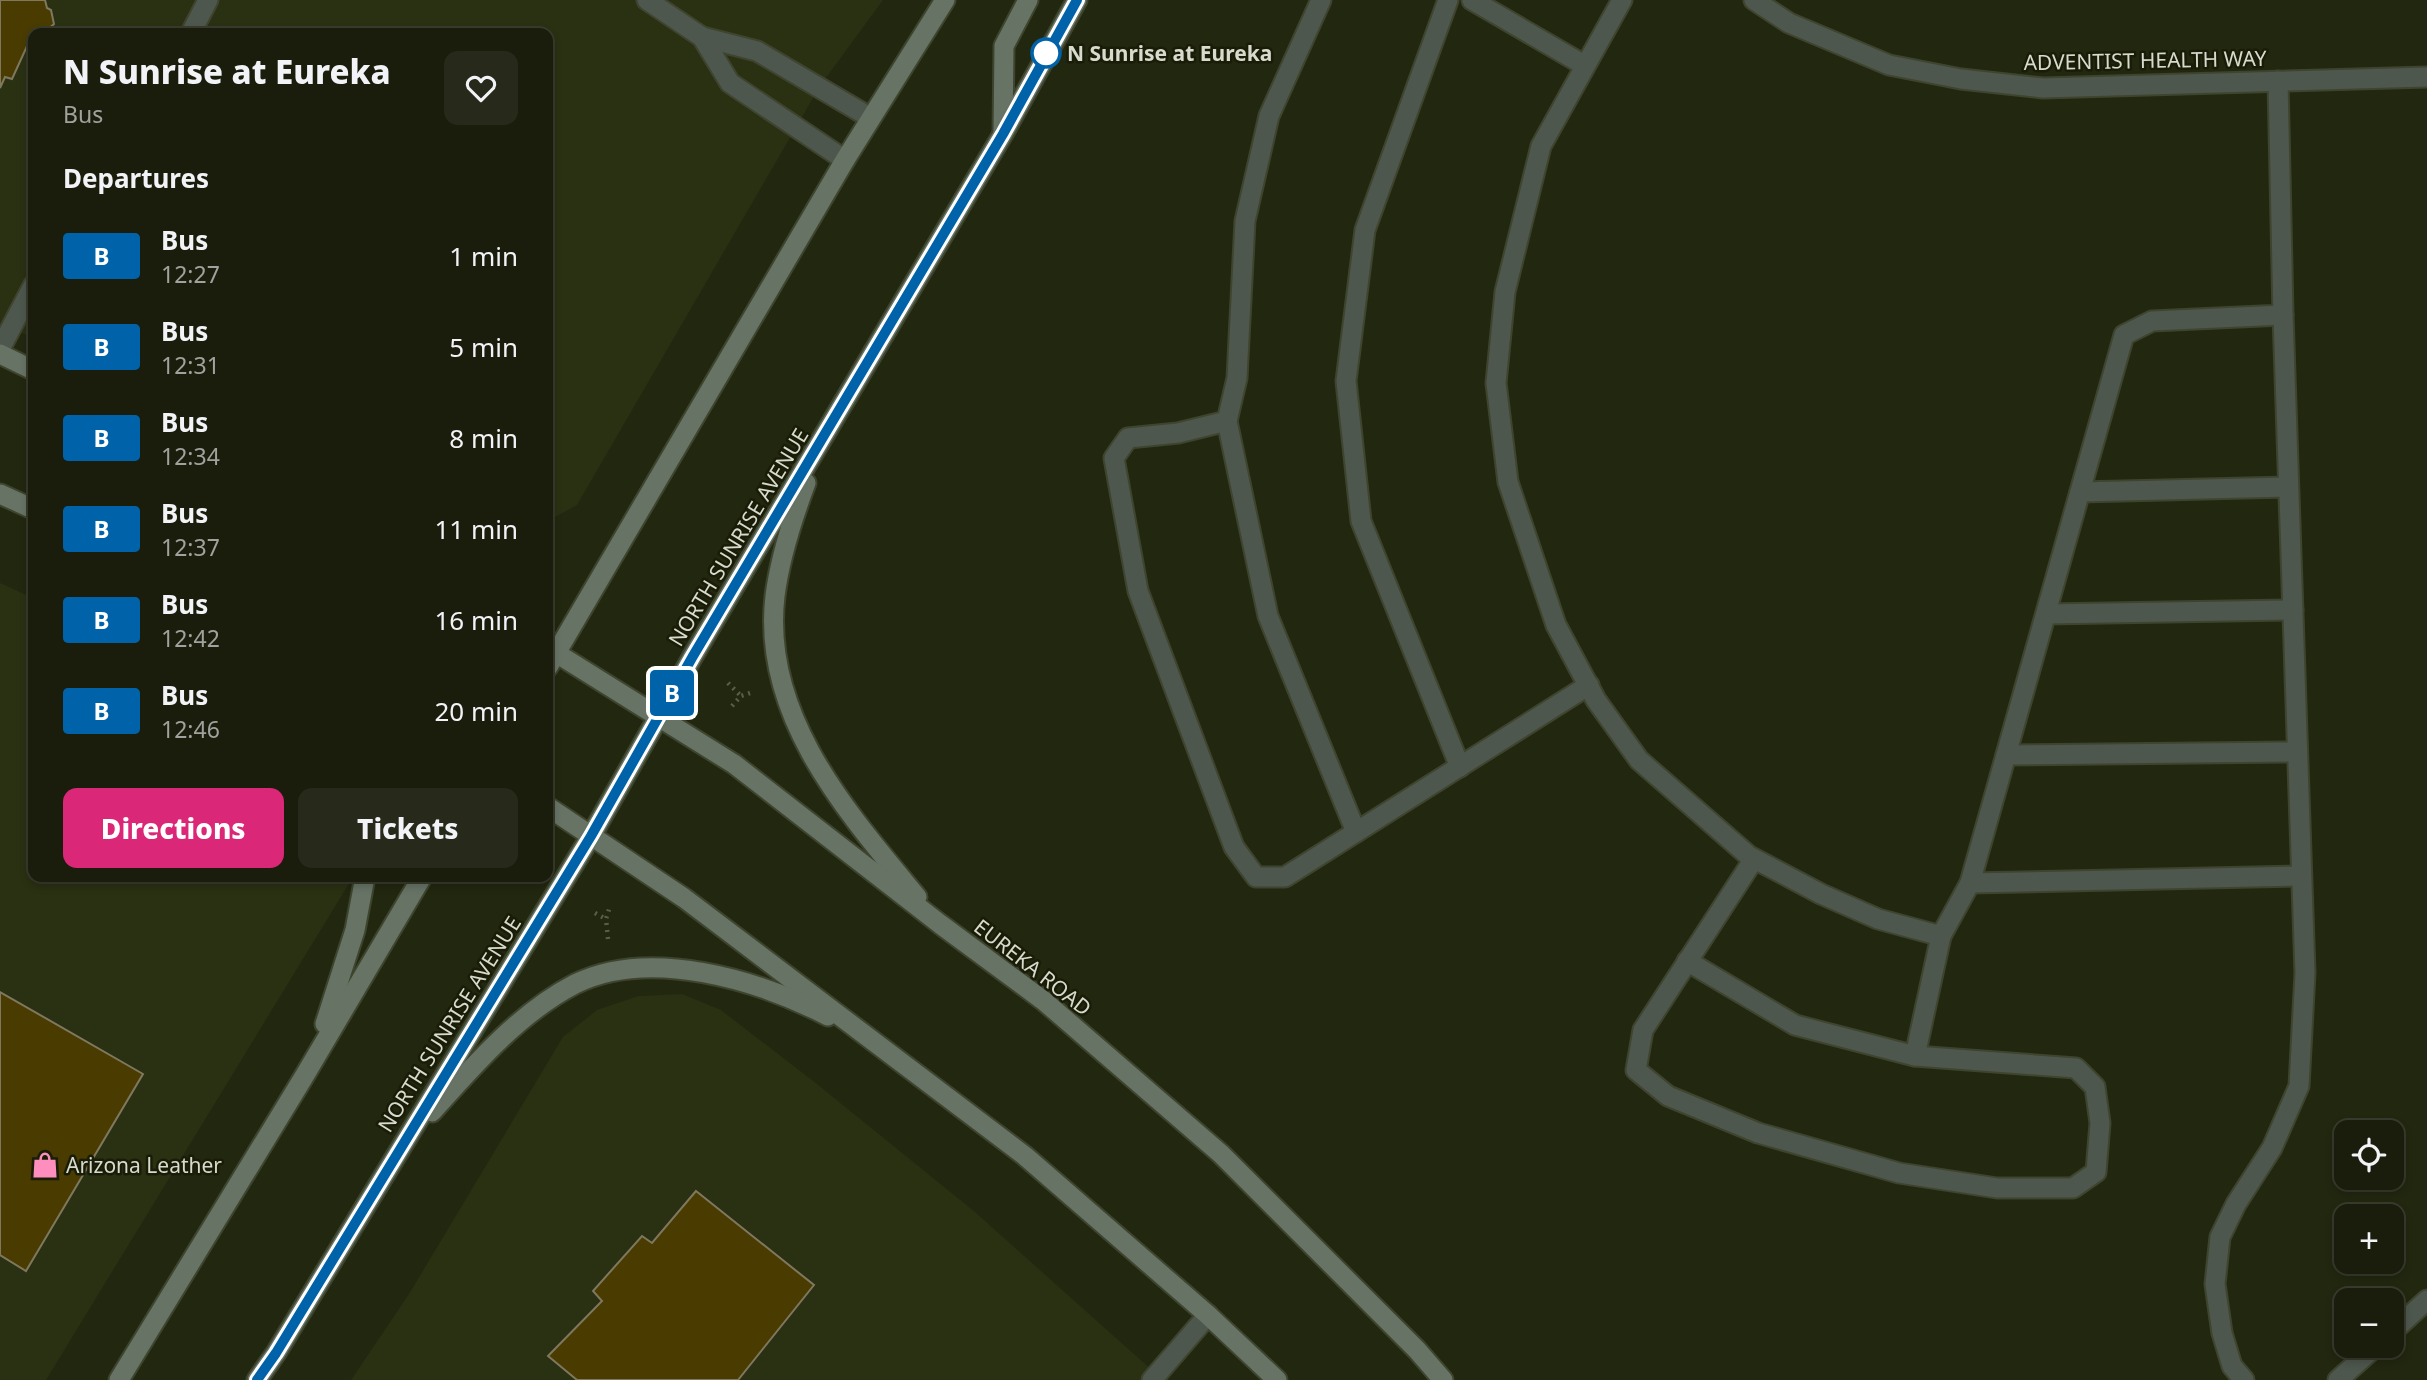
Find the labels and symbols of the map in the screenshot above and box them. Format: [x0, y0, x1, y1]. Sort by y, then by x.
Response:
marker: N Sunrise at Eureka [1031, 38, 1061, 68]
place label: N Sunrise at Eureka [1067, 39, 1272, 67]
street label: ADVENTIST HEALTH WAY [2023, 44, 2267, 76]
street label: NORTH SUNRISE AVENUE [662, 423, 814, 651]
line badge: B [649, 670, 695, 716]
street label: NORTH SUNRISE AVENUE [371, 911, 527, 1137]
street label: EUREKA ROAD [969, 912, 1097, 1022]
shop icon: Arizona Leather [30, 1150, 60, 1180]
place label: Arizona Leather [66, 1151, 222, 1179]

